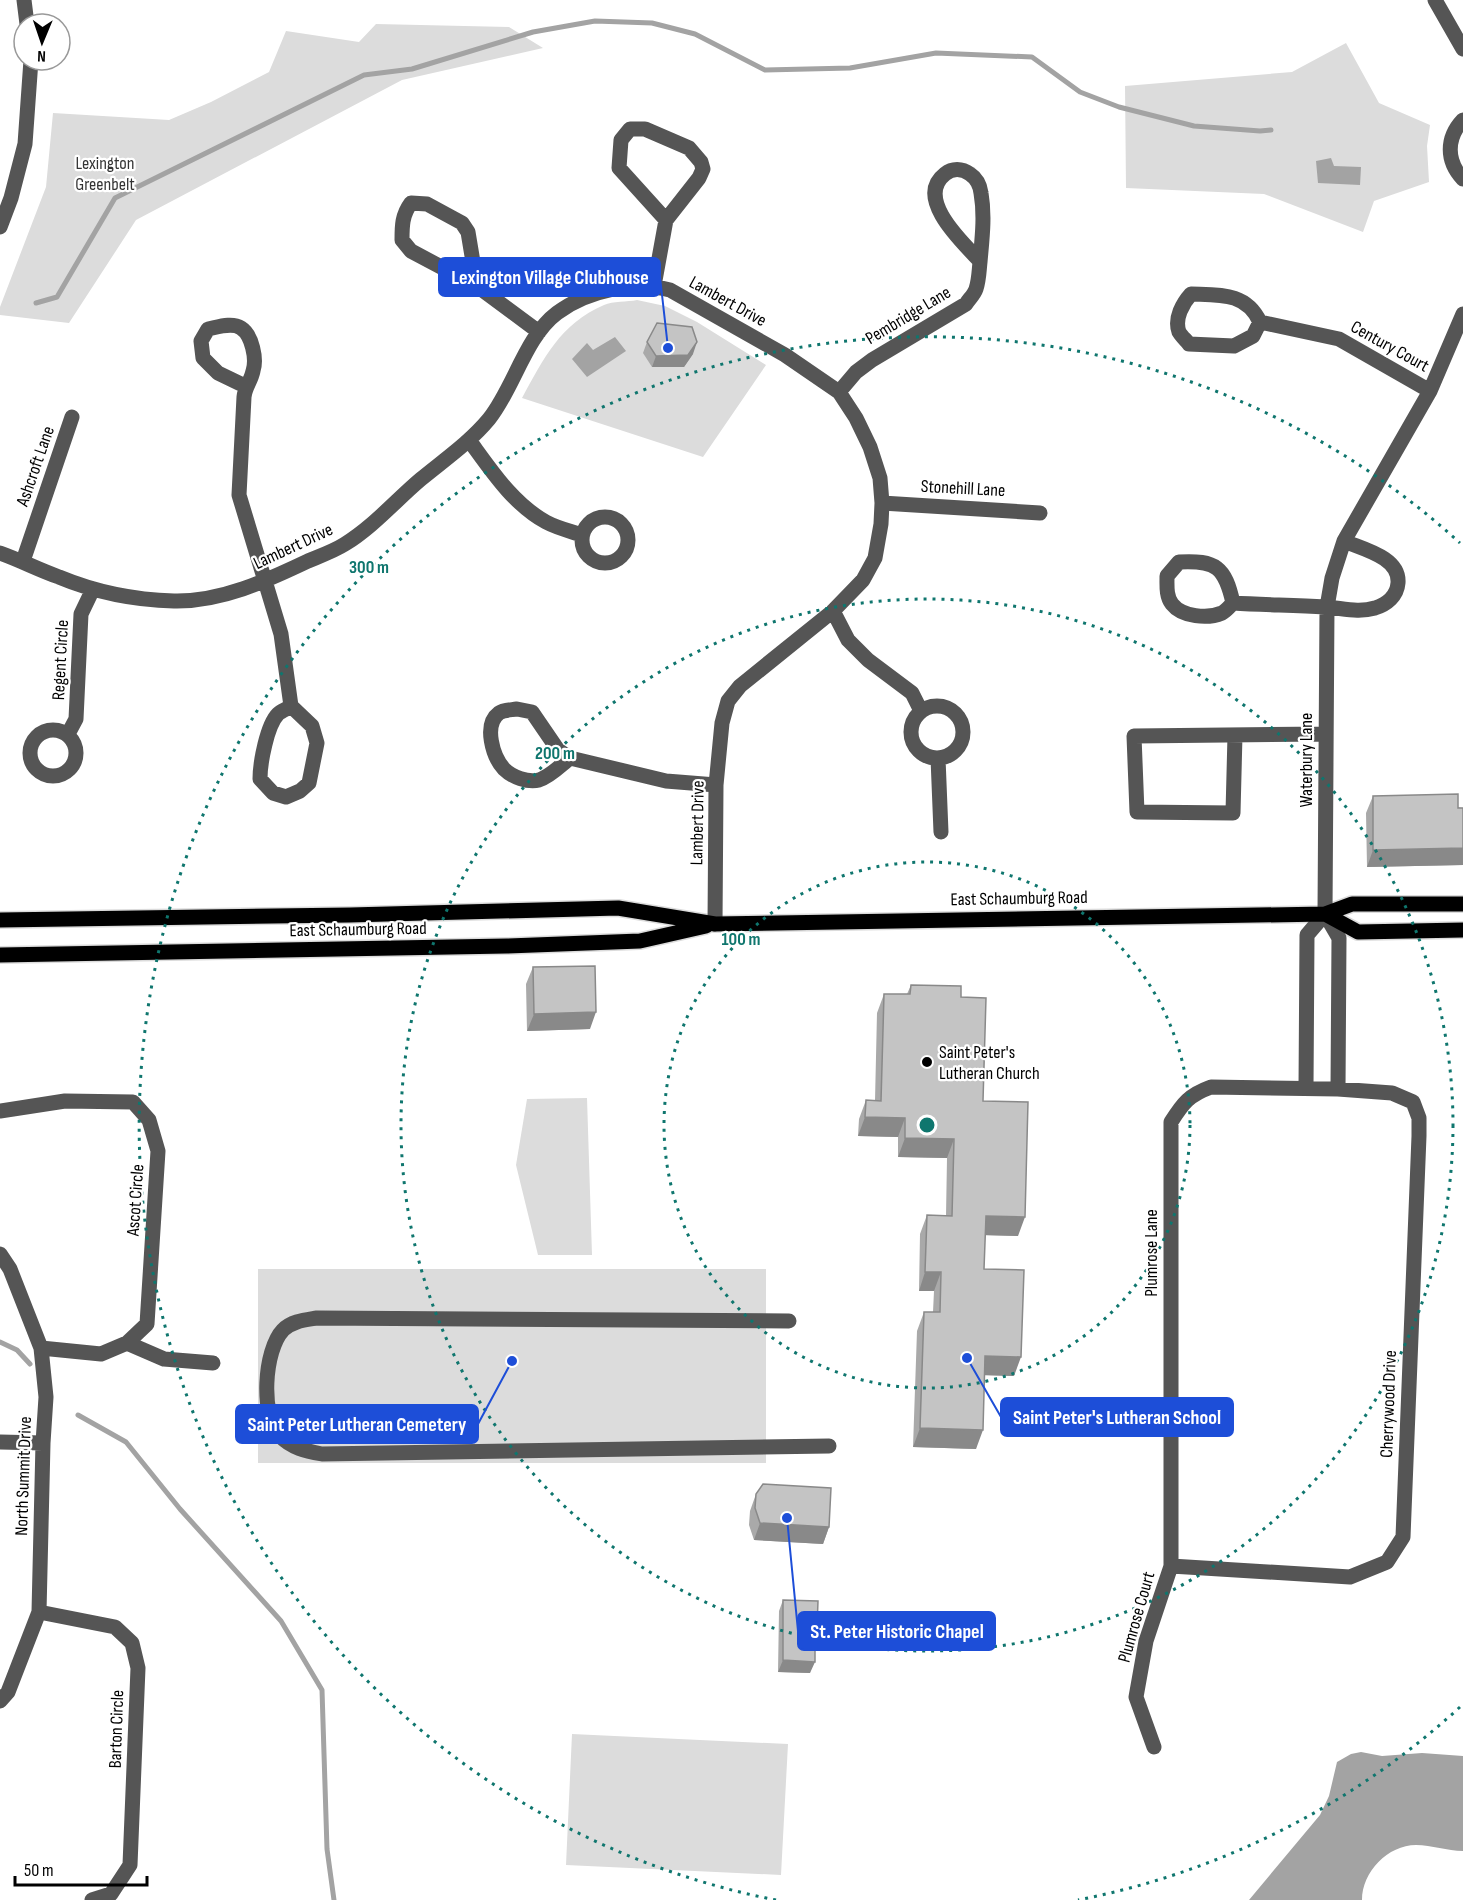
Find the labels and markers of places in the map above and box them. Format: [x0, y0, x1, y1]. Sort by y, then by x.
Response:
callout: Lexington Village Clubhouse [439, 258, 660, 296]
place label: Saint Peter's Lutheran Church [939, 1042, 1040, 1084]
marker: Saint Peter's Lutheran Church [920, 1055, 934, 1069]
centre of rings [917, 1115, 937, 1135]
callout: Saint Peter's Lutheran School [1001, 1398, 1233, 1436]
callout: Saint Peter Lutheran Cemetery [236, 1405, 478, 1443]
callout: St. Peter Historic Chapel [798, 1612, 995, 1650]

